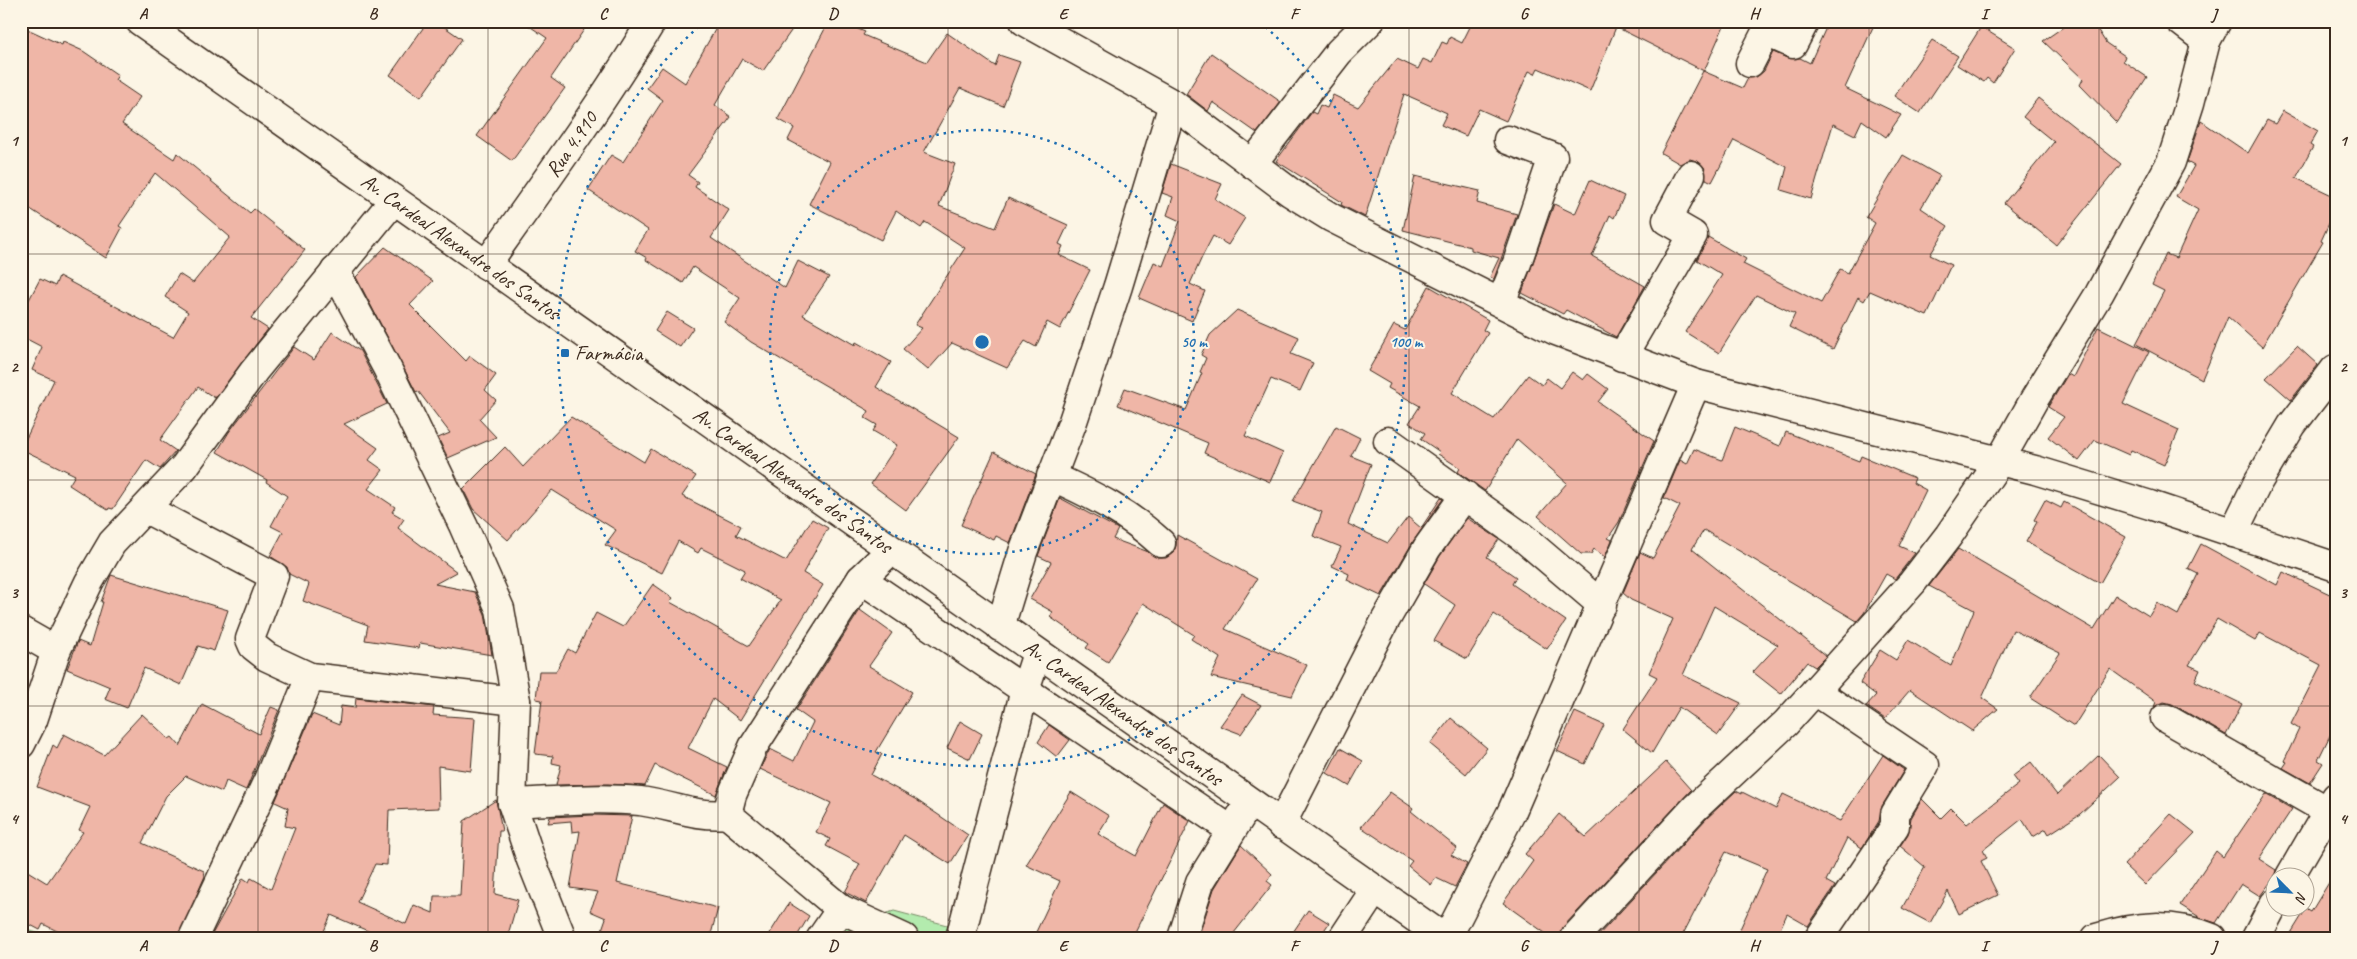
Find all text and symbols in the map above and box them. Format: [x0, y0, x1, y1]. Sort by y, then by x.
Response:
text: A [139, 4, 149, 24]
text: B [369, 4, 379, 24]
text: C [599, 4, 609, 24]
text: D [828, 4, 839, 24]
text: E [1059, 4, 1070, 24]
text: F [1290, 4, 1301, 24]
text: G [1520, 4, 1530, 24]
text: H [1749, 4, 1761, 24]
text: I [1981, 4, 1991, 24]
text: J [2210, 4, 2219, 24]
street label: Rua 4.910 [540, 105, 604, 182]
text: 1 [10, 131, 19, 151]
text: 1 [2339, 131, 2348, 151]
street label: Av. Cardeal Alexandre dos Santos [356, 168, 567, 326]
centre of rings [973, 333, 991, 351]
text: 50 m [1181, 333, 1208, 352]
text: 100 m [1390, 333, 1424, 352]
place label: Farmácia [575, 340, 644, 366]
marker: Farmácia [559, 347, 571, 359]
text: 2 [10, 357, 19, 377]
text: 2 [2339, 357, 2348, 377]
street label: Av. Cardeal Alexandre dos Santos [688, 401, 899, 560]
text: 3 [10, 583, 19, 603]
text: 3 [2339, 583, 2348, 603]
street label: Av. Cardeal Alexandre dos Santos [1019, 634, 1229, 792]
text: 4 [10, 809, 19, 829]
text: 4 [2339, 809, 2348, 829]
north arrow [2264, 866, 2314, 916]
text: N [2291, 890, 2311, 907]
text: A [139, 936, 149, 956]
text: B [369, 936, 379, 956]
text: C [599, 936, 609, 956]
text: D [828, 936, 839, 956]
text: E [1059, 936, 1070, 956]
text: F [1290, 936, 1301, 956]
text: G [1520, 936, 1530, 956]
text: H [1749, 936, 1761, 956]
text: I [1981, 936, 1991, 956]
text: J [2210, 936, 2219, 956]

